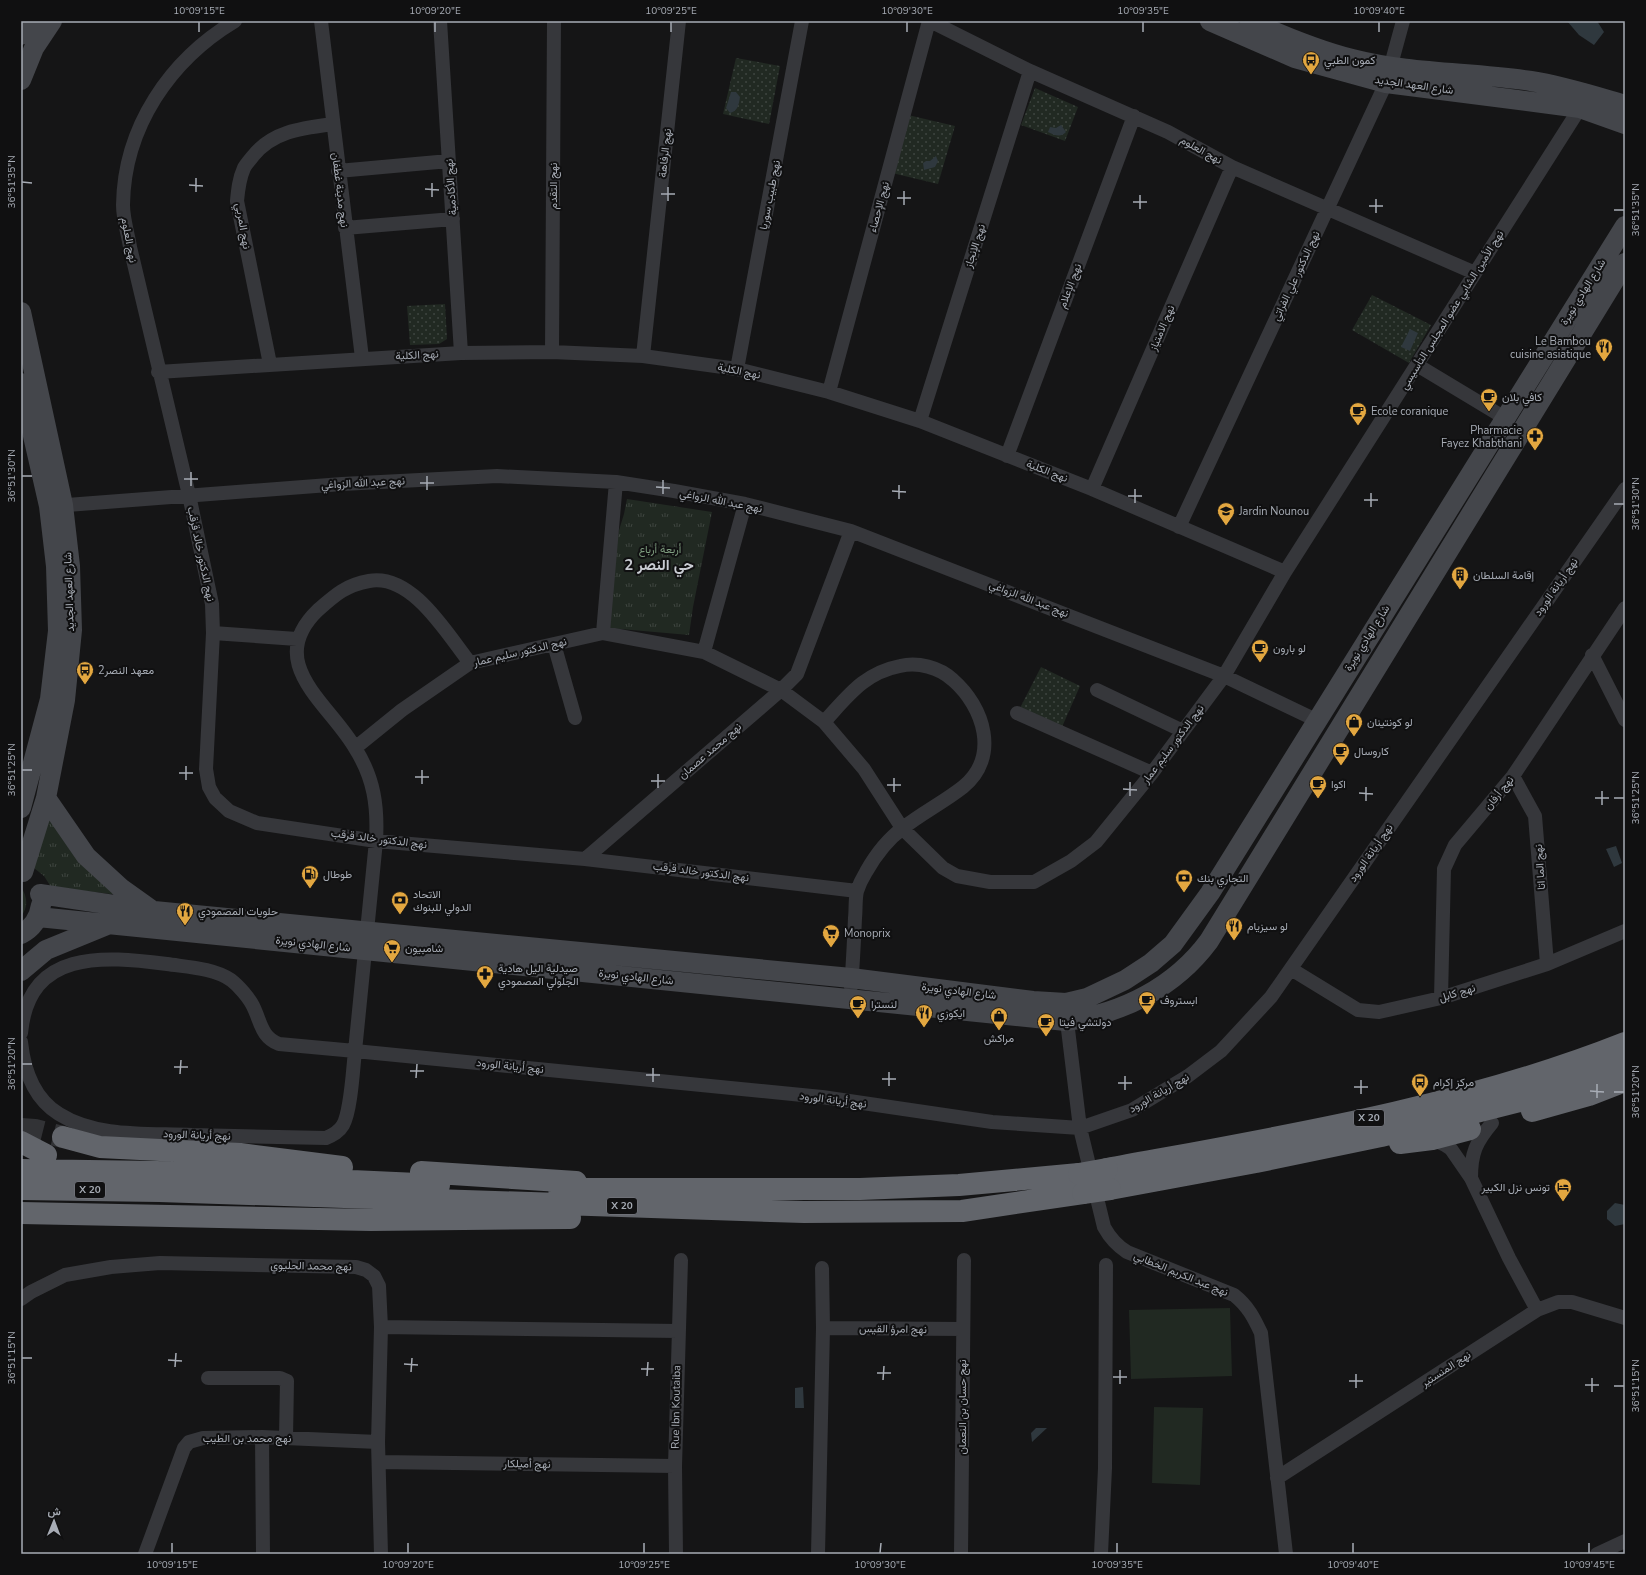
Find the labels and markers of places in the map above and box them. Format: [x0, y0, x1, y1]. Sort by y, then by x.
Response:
bus stop icon: كمون الطبي [1301, 50, 1321, 75]
place label: كمون الطبي [1324, 53, 1376, 70]
place label: Le Bambou cuisine asiatique [1510, 334, 1591, 362]
restaurant icon: Le Bambou cuisine asiatique [1594, 337, 1614, 362]
cafe icon: كافي بلان [1479, 387, 1499, 412]
place label: كافي بلان [1502, 390, 1542, 407]
cafe icon: Ecole coranique [1348, 401, 1368, 426]
place label: Ecole coranique [1371, 404, 1449, 419]
place label: Pharmacie Fayez Khabthani [1441, 423, 1522, 451]
pharmacy icon: Pharmacie Fayez Khabthani [1525, 426, 1545, 451]
school or university icon: Jardin Nounou [1216, 501, 1236, 526]
place label: Jardin Nounou [1238, 504, 1309, 519]
building icon: إقامة السلطان [1450, 565, 1470, 590]
place label: إقامة السلطان [1473, 568, 1535, 583]
cafe icon: لو بارون [1250, 638, 1270, 663]
place label: لو بارون [1273, 641, 1306, 656]
bus stop icon: معهد النصر2 [75, 660, 95, 685]
place label: معهد النصر2 [98, 663, 154, 678]
shop icon: لو كونتينان [1344, 712, 1364, 737]
place label: لو كونتينان [1367, 715, 1413, 730]
cafe icon: كاروسال [1331, 741, 1351, 766]
place label: كاروسال [1354, 744, 1389, 759]
cafe icon: اكوا [1308, 774, 1328, 799]
place label: اكوا [1331, 777, 1346, 792]
fuel station icon: طوطال [300, 864, 320, 889]
place label: طوطال [323, 867, 352, 882]
bank icon: التجاري بنك [1174, 868, 1194, 893]
place label: التجاري بنك [1197, 871, 1248, 888]
place label: الاتحاد الدولي للبنوك [413, 887, 471, 917]
bank icon: الاتحاد الدولي للبنوك [390, 890, 410, 915]
restaurant icon: حلويات المصمودي [175, 901, 195, 926]
place label: حلويات المصمودي [198, 904, 278, 921]
restaurant icon: لو سيزيام [1224, 916, 1244, 941]
place label: لو سيزيام [1247, 919, 1288, 934]
supermarket icon: Monoprix [821, 923, 841, 948]
place label: Monoprix [844, 926, 891, 941]
supermarket icon: شامبيون [382, 938, 402, 963]
place label: شامبيون [405, 941, 443, 956]
place label: صيدلية اليل هادية الجلولي المصمودي [498, 961, 578, 991]
pharmacy icon: صيدلية اليل هادية الجلولي المصمودي [475, 964, 495, 989]
cafe icon: ابستروف [1137, 990, 1157, 1015]
place label: ابستروف [1160, 993, 1198, 1008]
cafe icon: لنسترا [848, 994, 868, 1019]
place label: لنسترا [871, 997, 897, 1012]
restaurant icon: ايكوزي [914, 1003, 934, 1028]
place label: ايكوزي [937, 1006, 965, 1023]
shop icon: مراكش [989, 1006, 1009, 1031]
cafe icon: دولتشي فيتا [1036, 1012, 1056, 1037]
place label: دولتشي فيتا [1059, 1015, 1112, 1032]
place label: مراكش [984, 1031, 1014, 1046]
bus stop icon: مركز إكرام [1410, 1072, 1430, 1097]
place label: مركز إكرام [1433, 1075, 1474, 1090]
hotel icon: تونس نزل الكبير [1553, 1177, 1573, 1202]
place label: تونس نزل الكبير [1480, 1180, 1551, 1195]

